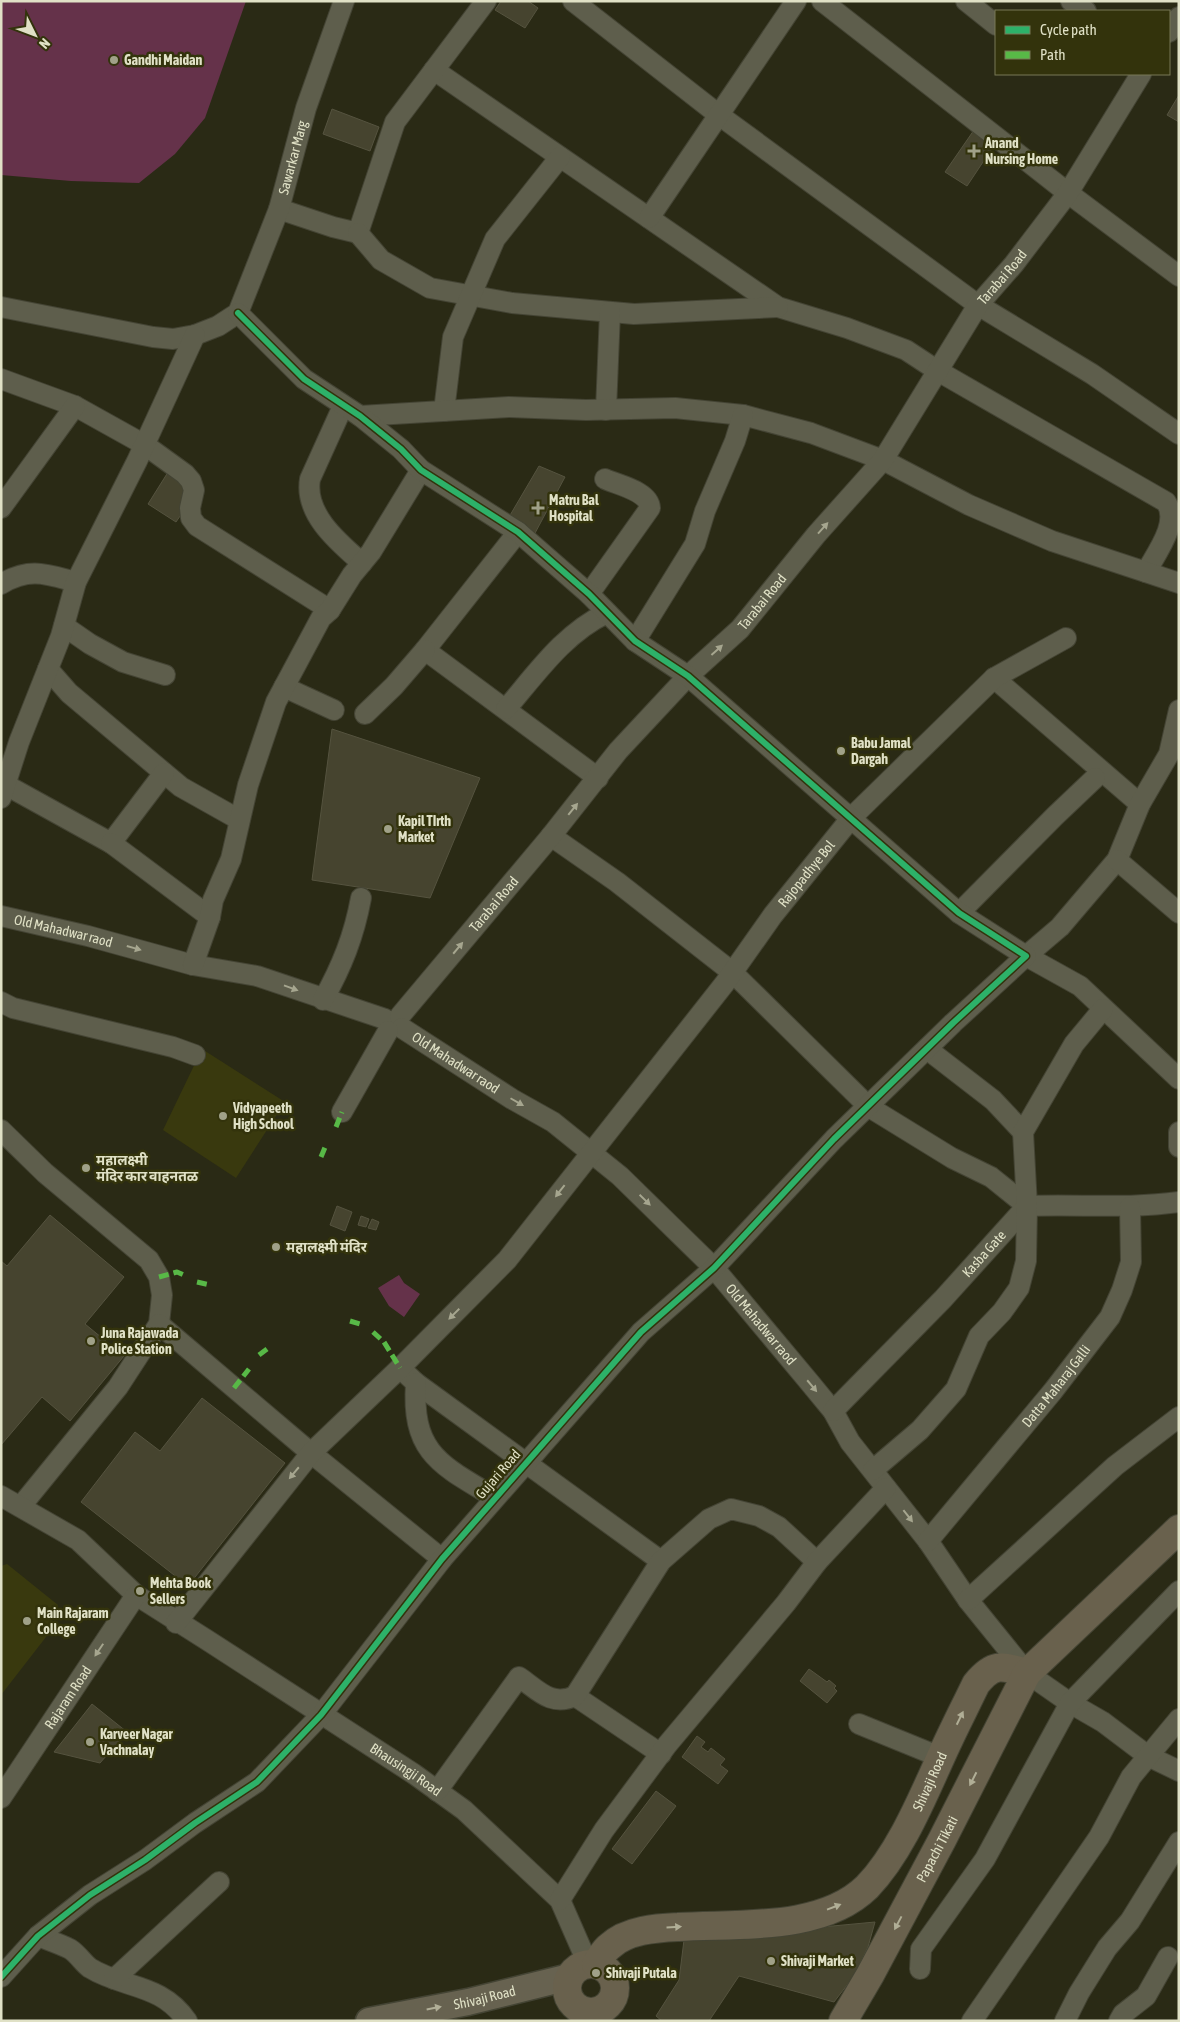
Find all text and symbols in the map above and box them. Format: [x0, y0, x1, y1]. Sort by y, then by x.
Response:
north arrow [10, 10, 60, 60]
legend [995, 10, 1170, 75]
text: Cycle path [1040, 21, 1097, 38]
text: N [36, 35, 53, 52]
text: Path [1040, 46, 1066, 63]
place label: Gandhi Maidan [124, 52, 203, 68]
marker: Gandhi Maidan [108, 54, 120, 66]
street label: Sawarkar Marg [275, 119, 310, 196]
place label: Anand Nursing Home [984, 135, 1058, 167]
marker: Anand Nursing Home [967, 144, 981, 158]
street label: Tarabai Road [974, 247, 1030, 308]
place label: Matru Bal Hospital [549, 492, 599, 524]
marker: Matru Bal Hospital [531, 501, 545, 515]
one-way arrow [817, 522, 829, 534]
street label: Tarabai Road [735, 571, 789, 633]
one-way arrow [710, 644, 722, 656]
place label: Babu Jamal Dargah [851, 735, 911, 767]
marker: Babu Jamal Dargah [835, 745, 847, 757]
one-way arrow [567, 803, 578, 816]
place label: Kapil TIrth Market [398, 813, 451, 845]
marker: Kapil TIrth Market [382, 823, 394, 835]
street label: Rajopadhye Bol [775, 837, 838, 910]
street label: Tarabai Road [466, 873, 522, 935]
street label: Old Mahadwar raod [13, 911, 114, 950]
one-way arrow [452, 942, 464, 954]
one-way arrow [126, 944, 141, 952]
one-way arrow [283, 985, 298, 992]
street label: Old Mahadwar raod [409, 1029, 502, 1097]
one-way arrow [510, 1097, 523, 1106]
place label: Vidyapeeth High School [232, 1100, 294, 1132]
marker: Vidyapeeth High School [217, 1110, 229, 1122]
place label: महालक्ष्मी मंदिर कार वाहनतळ [96, 1152, 199, 1184]
marker: महालक्ष्मी मंदिर कार वाहनतळ [80, 1162, 92, 1174]
one-way arrow [555, 1184, 565, 1198]
one-way arrow [639, 1194, 651, 1206]
street label: Kasba Gate [959, 1227, 1009, 1280]
place label: महालक्ष्मी मंदिर [286, 1239, 368, 1255]
marker: महालक्ष्मी मंदिर [270, 1241, 282, 1253]
street label: Old Mahadwar raod [723, 1281, 799, 1368]
one-way arrow [448, 1307, 460, 1319]
place label: Juna Rajawada Police Station [100, 1325, 179, 1357]
marker: Juna Rajawada Police Station [85, 1335, 97, 1347]
street label: Datta Maharaj Galli [1018, 1342, 1093, 1430]
one-way arrow [807, 1379, 818, 1392]
street label: Gujari Road [472, 1446, 524, 1502]
one-way arrow [288, 1466, 300, 1478]
one-way arrow [903, 1510, 914, 1523]
place label: Mehta Book Sellers [150, 1575, 212, 1607]
marker: Mehta Book Sellers [134, 1585, 146, 1597]
place label: Main Rajaram College [37, 1605, 109, 1637]
marker: Main Rajaram College [21, 1615, 33, 1627]
one-way arrow [94, 1643, 104, 1657]
street label: Rajaram Road [41, 1663, 95, 1732]
one-way arrow [956, 1711, 964, 1725]
place label: Karveer Nagar Vachnalay [99, 1726, 174, 1758]
marker: Karveer Nagar Vachnalay [84, 1736, 96, 1748]
street label: Bhausingji Road [367, 1740, 445, 1799]
street label: Shivaji Road [909, 1749, 950, 1814]
one-way arrow [969, 1772, 977, 1786]
street label: Papachi Tikati [913, 1813, 961, 1885]
one-way arrow [826, 1903, 841, 1910]
one-way arrow [894, 1916, 902, 1930]
one-way arrow [666, 1923, 682, 1931]
place label: Shivaji Market [781, 1953, 854, 1969]
marker: Shivaji Market [765, 1955, 777, 1967]
place label: Shivaji Putala [606, 1965, 677, 1981]
marker: Shivaji Putala [590, 1967, 602, 1979]
street label: Shivaji Road [452, 1983, 517, 2013]
one-way arrow [426, 2004, 442, 2012]

